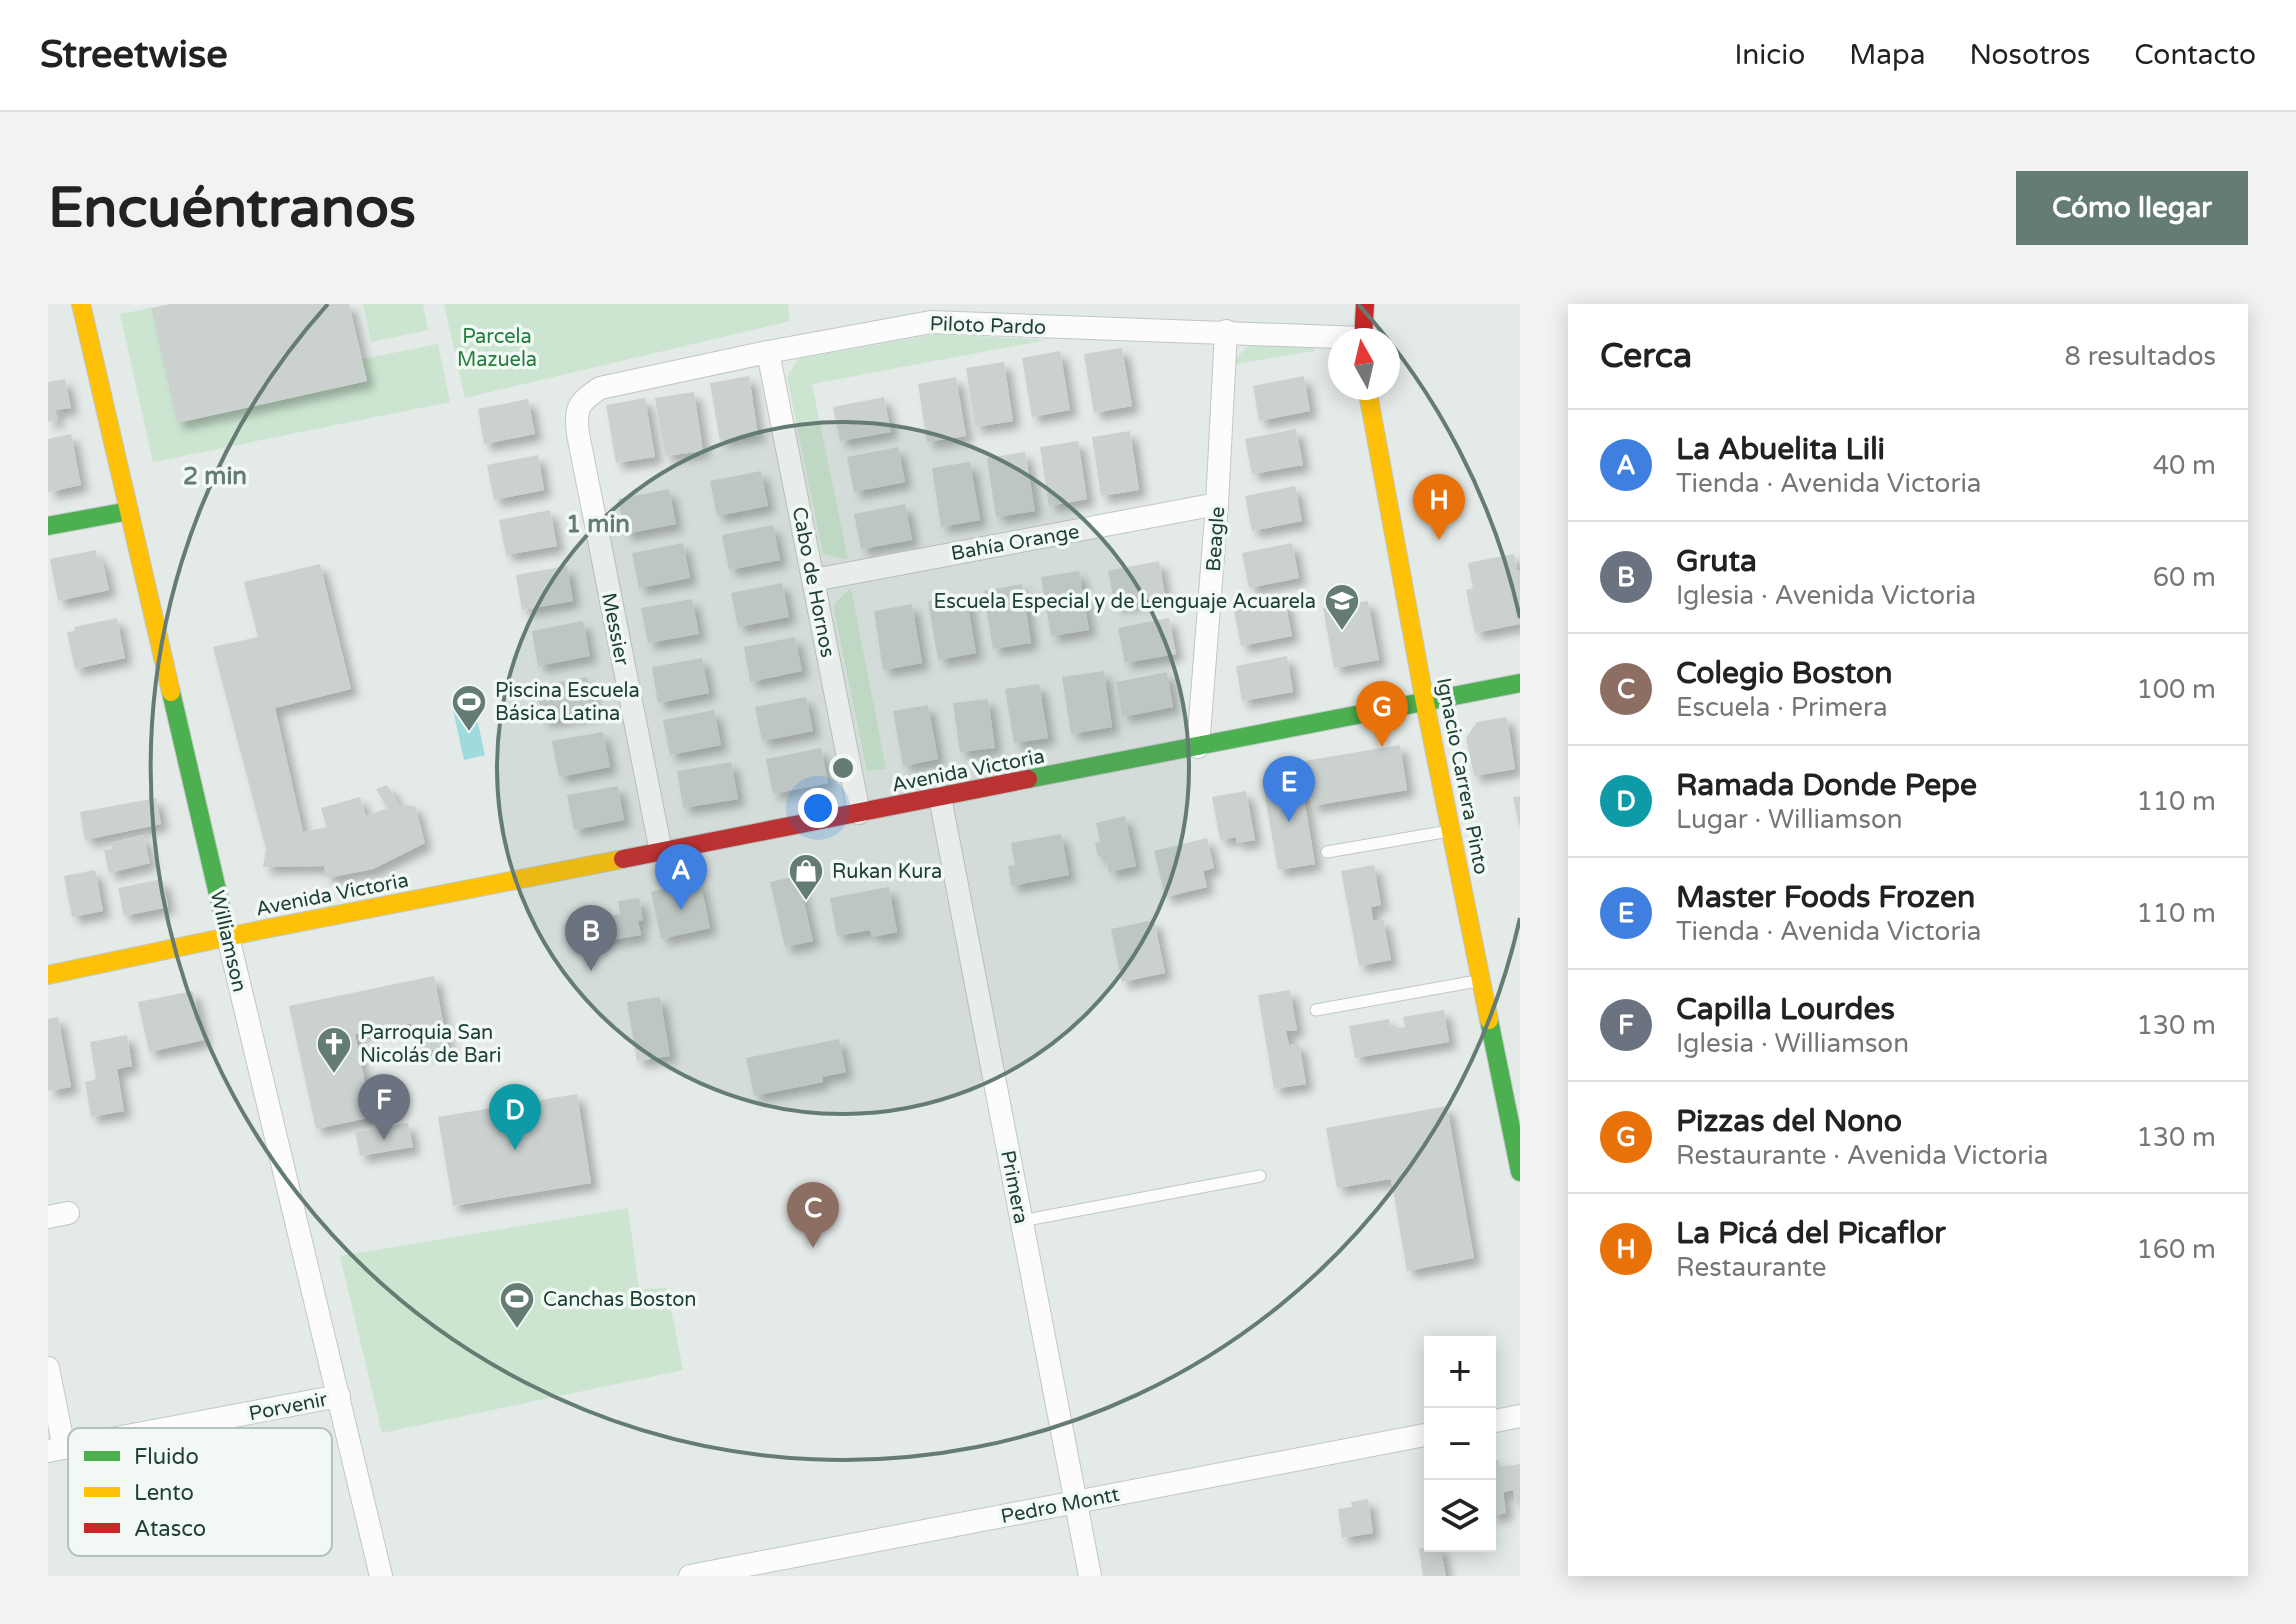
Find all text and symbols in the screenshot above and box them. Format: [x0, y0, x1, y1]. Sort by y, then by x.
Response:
text: Streetwise [40, 32, 228, 78]
text: Inicio [1735, 38, 1805, 72]
text: Mapa [1849, 38, 1925, 72]
text: Nosotros [1969, 38, 2090, 72]
text: Contacto [2134, 38, 2256, 72]
button: Cómo llegar [2016, 171, 2248, 245]
text: Encuéntranos [48, 175, 416, 242]
street label: Piloto Pardo [929, 312, 1047, 340]
park label: Parcela Mazuela [457, 325, 537, 372]
north arrow [1328, 328, 1400, 400]
text: Cerca [1600, 336, 1692, 377]
text: 8 resultados [2065, 341, 2216, 372]
text: La Abuelita Lili [1676, 431, 1885, 468]
text: A [1616, 450, 1636, 481]
text: 40 m [2153, 450, 2216, 481]
text: 2 min [183, 462, 247, 491]
text: Tienda · Avenida Victoria [1676, 468, 1981, 499]
pin: H [1413, 474, 1465, 540]
street label: Cabo de Hornos [787, 505, 839, 659]
street label: Beagle [1202, 506, 1230, 572]
text: 1 min [566, 510, 630, 539]
street label: Bahía Orange [949, 520, 1081, 566]
text: Gruta [1676, 543, 1757, 580]
text: B [1617, 562, 1635, 593]
text: 60 m [2153, 562, 2216, 593]
text: Iglesia · Avenida Victoria [1676, 580, 1976, 611]
school or university icon: Escuela Especial y de Lenguaje Acuarela [1323, 582, 1361, 632]
place label: Escuela Especial y de Lenguaje Acuarela [934, 590, 1316, 614]
street label: Messier [596, 591, 634, 668]
text: Colegio Boston [1676, 655, 1892, 692]
text: C [1617, 674, 1635, 705]
text: 100 m [2136, 674, 2216, 705]
street label: Ignacio Carrera Pinto [1431, 676, 1493, 877]
place label: Piscina Escuela Básica Latina [495, 679, 640, 726]
pin: G [1356, 681, 1408, 747]
sports icon: Piscina Escuela Básica Latina [450, 683, 488, 733]
text: Escuela · Primera [1676, 692, 1888, 723]
street label: Avenida Victoria [890, 744, 1047, 798]
centre of rings [829, 754, 857, 782]
pin: E [1263, 756, 1315, 822]
text: Ramada Donde Pepe [1676, 767, 1977, 804]
text: D [1616, 786, 1636, 817]
text: 110 m [2136, 786, 2216, 817]
your location [798, 788, 838, 828]
text: Lugar · Williamson [1676, 804, 1903, 835]
pin: A [655, 844, 707, 910]
shop icon: Rukan Kura [787, 852, 825, 902]
place label: Rukan Kura [832, 860, 942, 884]
street label: Avenida Victoria [254, 868, 411, 922]
text: Master Foods Frozen [1676, 879, 1975, 916]
street label: Williamson [205, 888, 251, 994]
text: E [1618, 898, 1634, 929]
text: 110 m [2136, 898, 2216, 929]
pin: B [565, 905, 617, 971]
text: Tienda · Avenida Victoria [1676, 916, 1981, 947]
text: Capilla Lourdes [1676, 991, 1895, 1028]
text: F [1618, 1010, 1634, 1041]
text: 130 m [2136, 1010, 2216, 1041]
place label: Parroquia San Nicolás de Bari [360, 1021, 501, 1068]
church icon: Parroquia San Nicolás de Bari [315, 1025, 353, 1075]
text: Iglesia · Williamson [1676, 1028, 1909, 1059]
pin: F [358, 1074, 410, 1140]
pin: D [489, 1084, 541, 1150]
text: Pizzas del Nono [1676, 1103, 1902, 1140]
text: G [1616, 1122, 1636, 1153]
text: 130 m [2136, 1122, 2216, 1153]
text: Restaurante · Avenida Victoria [1676, 1140, 2048, 1171]
street label: Primera [995, 1148, 1033, 1226]
pin: C [787, 1182, 839, 1248]
text: La Picá del Picaflor [1676, 1215, 1946, 1252]
text: H [1616, 1234, 1636, 1265]
text: 160 m [2136, 1234, 2216, 1265]
text: Restaurante [1676, 1252, 1826, 1283]
sports icon: Canchas Boston [498, 1280, 536, 1330]
place label: Canchas Boston [543, 1288, 696, 1312]
map controls [1424, 1336, 1496, 1552]
button: + [1424, 1336, 1496, 1408]
street label: Porvenir [247, 1388, 330, 1426]
button: − [1424, 1408, 1496, 1480]
legend [68, 1428, 332, 1556]
text: Fluido [134, 1444, 199, 1470]
text: Lento [134, 1480, 194, 1506]
button: layers [1424, 1480, 1496, 1552]
street label: Pedro Montt [999, 1483, 1122, 1529]
text: Atasco [134, 1516, 206, 1542]

